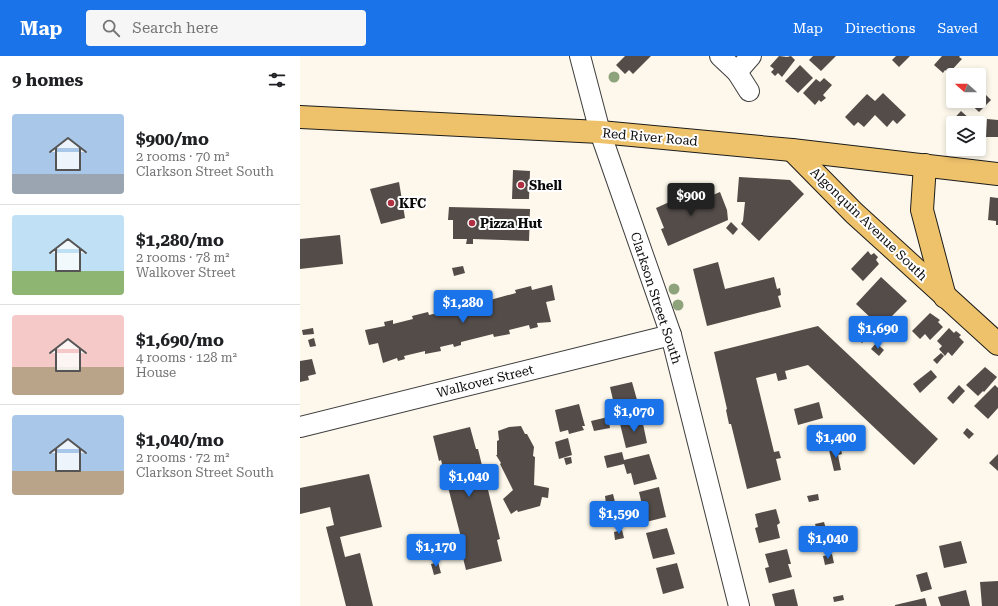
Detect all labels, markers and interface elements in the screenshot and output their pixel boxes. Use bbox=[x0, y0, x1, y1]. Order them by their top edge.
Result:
search box bbox=[86, 10, 366, 46]
text: Map bbox=[20, 17, 62, 40]
icon: search bbox=[100, 17, 122, 39]
text: Search here bbox=[132, 19, 218, 37]
text: Map bbox=[793, 20, 823, 36]
text: Directions bbox=[845, 20, 915, 36]
text: Saved bbox=[937, 20, 978, 36]
north arrow bbox=[946, 68, 986, 108]
map controls bbox=[946, 68, 986, 156]
icon: filters bbox=[266, 69, 288, 91]
text: 9 homes bbox=[12, 70, 83, 90]
button: layers bbox=[946, 116, 986, 156]
street label: Red River Road bbox=[602, 125, 699, 149]
text: $900/mo bbox=[136, 129, 209, 149]
icon: home bbox=[44, 130, 92, 178]
text: 2 rooms · 70 m² bbox=[136, 149, 230, 164]
text: Clarkson Street South bbox=[136, 164, 274, 179]
street label: Algonquin Avenue South bbox=[808, 164, 931, 284]
place label: Shell bbox=[529, 178, 563, 193]
marker: Shell bbox=[516, 180, 526, 190]
pin: $900 bbox=[667, 183, 715, 217]
text: $900 bbox=[676, 188, 706, 203]
place label: KFC bbox=[399, 196, 426, 211]
marker: KFC bbox=[386, 198, 396, 208]
place label: Pizza Hut bbox=[480, 216, 543, 231]
marker: Pizza Hut bbox=[467, 218, 477, 228]
text: $1,280/mo bbox=[136, 230, 224, 250]
street label: Clarkson Street South bbox=[628, 230, 685, 366]
icon: home bbox=[44, 231, 92, 279]
text: 2 rooms · 78 m² bbox=[136, 250, 230, 265]
text: Walkover Street bbox=[136, 265, 236, 280]
pin: $1,280 bbox=[430, 290, 496, 324]
text: $1,280 bbox=[443, 295, 483, 310]
pin: $1,690 bbox=[845, 316, 911, 350]
text: $1,690 bbox=[858, 321, 898, 336]
text: $1,690/mo bbox=[136, 330, 224, 350]
icon: home bbox=[44, 331, 92, 379]
text: 4 rooms · 128 m² bbox=[136, 350, 237, 365]
street label: Walkover Street bbox=[435, 362, 535, 400]
text: House bbox=[136, 365, 176, 380]
pin: $1,070 bbox=[601, 399, 667, 433]
text: $1,070 bbox=[614, 404, 654, 419]
pin: $1,400 bbox=[803, 425, 869, 459]
text: $1,040/mo bbox=[136, 430, 224, 450]
text: $1,400 bbox=[816, 430, 856, 445]
icon: home bbox=[44, 431, 92, 479]
text: 2 rooms · 72 m² bbox=[136, 450, 230, 465]
pin: $1,040 bbox=[436, 464, 502, 498]
text: Clarkson Street South bbox=[136, 465, 274, 480]
text: $1,040 bbox=[449, 469, 489, 484]
pin: $1,590 bbox=[586, 501, 652, 535]
text: $1,590 bbox=[599, 506, 639, 521]
pin: $1,040 bbox=[795, 526, 861, 560]
text: $1,040 bbox=[808, 531, 848, 546]
pin: $1,170 bbox=[403, 534, 469, 568]
text: $1,170 bbox=[416, 539, 456, 554]

